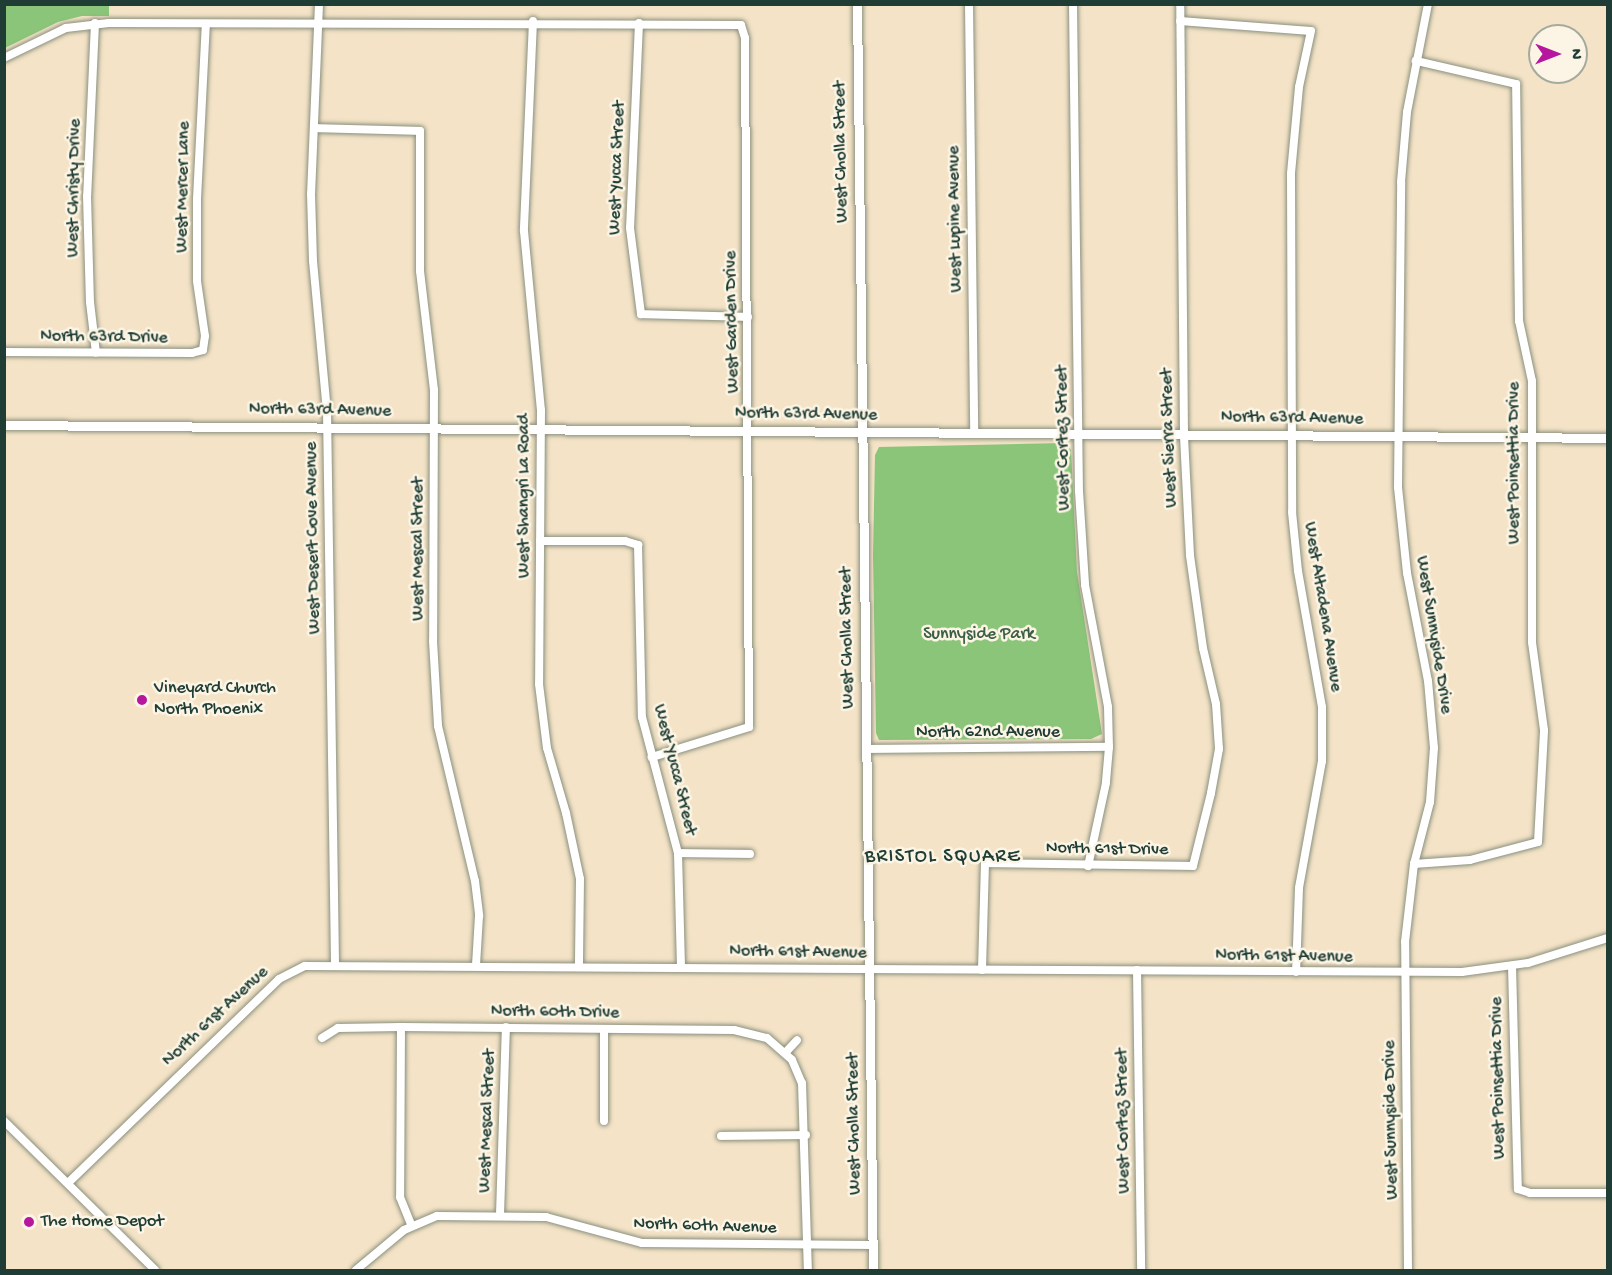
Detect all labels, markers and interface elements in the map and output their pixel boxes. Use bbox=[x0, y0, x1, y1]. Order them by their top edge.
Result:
north arrow bbox=[1528, 24, 1588, 84]
text: N bbox=[1565, 49, 1584, 59]
street label: West Cholla Street bbox=[830, 81, 854, 223]
street label: West Yucca Street bbox=[605, 101, 631, 235]
street label: West Christy Drive bbox=[63, 118, 87, 258]
street label: West Mercer Lane bbox=[172, 121, 196, 253]
street label: West Lupine Avenue bbox=[944, 145, 968, 293]
street label: West Garden Drive bbox=[721, 251, 745, 393]
street label: North 63rd Drive bbox=[40, 326, 168, 350]
street label: West Cortez Street bbox=[1052, 365, 1076, 511]
street label: West Sierra Street bbox=[1157, 368, 1183, 508]
street label: West Poinsettia Drive bbox=[1504, 382, 1526, 544]
street label: North 63rd Avenue bbox=[249, 399, 391, 423]
street label: North 63rd Avenue bbox=[735, 403, 877, 427]
street label: North 63rd Avenue bbox=[1221, 407, 1363, 431]
street label: West Shangri La Road bbox=[514, 414, 536, 578]
street label: West Desert Cove Avenue bbox=[302, 442, 326, 634]
street label: West Mescal Street bbox=[408, 477, 430, 621]
street label: West Altadena Avenue bbox=[1298, 521, 1346, 693]
street label: West Sunnyside Drive bbox=[1410, 555, 1456, 715]
street label: West Cholla Street bbox=[836, 567, 860, 709]
park label: Sunnyside Park bbox=[923, 624, 1035, 646]
place label: Vineyard Church North Phoenix bbox=[154, 679, 276, 722]
marker: Vineyard Church North Phoenix bbox=[135, 693, 149, 707]
street label: West Yucca Street bbox=[647, 702, 701, 838]
street label: North 62nd Avenue bbox=[916, 722, 1060, 744]
street label: North 61st Drive bbox=[1046, 838, 1168, 862]
district label: BRISTOL SQUARE bbox=[865, 845, 1021, 869]
street label: North 61st Avenue bbox=[729, 941, 867, 965]
street label: North 61st Avenue bbox=[1215, 945, 1353, 969]
street label: North 61st Avenue bbox=[158, 962, 274, 1072]
street label: West Poinsettia Drive bbox=[1487, 997, 1511, 1159]
street label: North 60th Drive bbox=[491, 1001, 619, 1025]
street label: West Sunnyside Drive bbox=[1380, 1040, 1404, 1200]
street label: West Cortez Street bbox=[1112, 1048, 1136, 1194]
street label: West Mescal Street bbox=[475, 1049, 501, 1193]
street label: West Cholla Street bbox=[843, 1053, 867, 1195]
place label: The Home Depot bbox=[41, 1211, 164, 1233]
street label: North 60th Avenue bbox=[633, 1214, 777, 1240]
marker: The Home Depot bbox=[22, 1215, 36, 1229]

